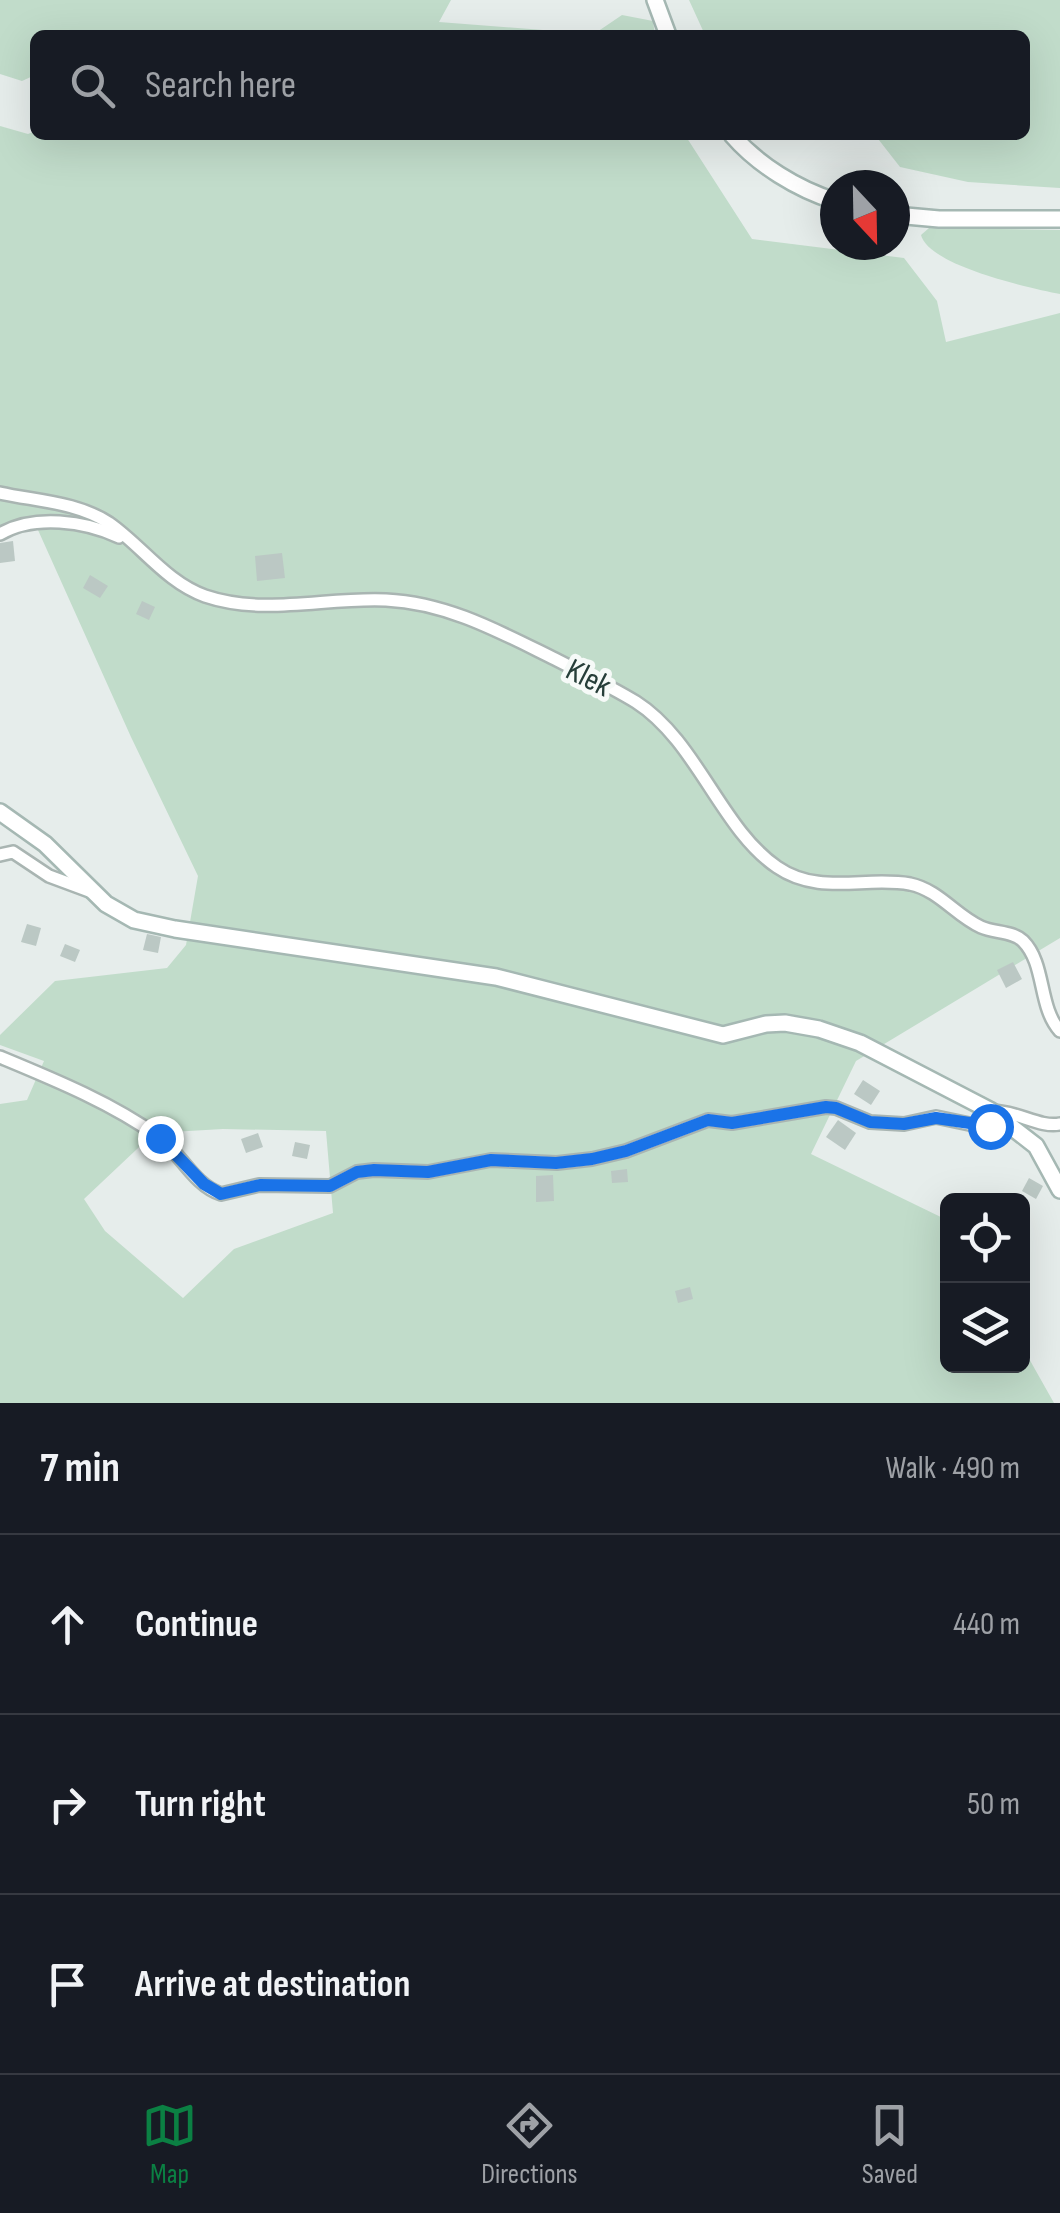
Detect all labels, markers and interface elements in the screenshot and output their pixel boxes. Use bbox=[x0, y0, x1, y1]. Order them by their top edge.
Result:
search box bbox=[30, 30, 1030, 140]
icon: search bbox=[65, 58, 120, 113]
text: Search here bbox=[145, 63, 296, 108]
north arrow bbox=[820, 170, 910, 260]
street label: Klek bbox=[559, 651, 617, 706]
route start bbox=[968, 1104, 1014, 1150]
route end bbox=[138, 1116, 184, 1162]
map controls bbox=[940, 1193, 1030, 1373]
button: locate bbox=[940, 1193, 1030, 1283]
button: layers bbox=[940, 1283, 1030, 1373]
text: 7 min bbox=[40, 1443, 120, 1494]
text: Walk · 490 m bbox=[885, 1449, 1020, 1488]
icon: ahead bbox=[40, 1597, 95, 1652]
text: Continue bbox=[135, 1602, 258, 1647]
text: 440 m bbox=[953, 1605, 1020, 1644]
icon: right bbox=[40, 1777, 95, 1832]
text: Turn right bbox=[135, 1782, 266, 1827]
text: 50 m bbox=[967, 1785, 1020, 1824]
icon: arrive bbox=[40, 1957, 95, 2012]
text: Arrive at destination bbox=[135, 1962, 410, 2007]
tab: Map bbox=[142, 2098, 197, 2191]
tab: Directions bbox=[481, 2098, 578, 2191]
tab: Saved bbox=[862, 2098, 918, 2191]

